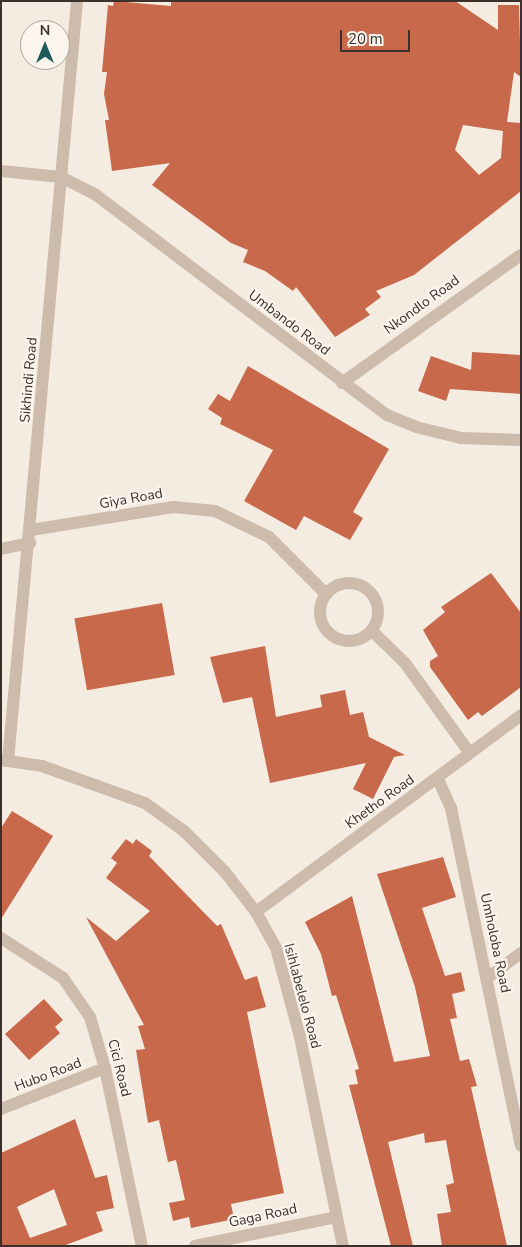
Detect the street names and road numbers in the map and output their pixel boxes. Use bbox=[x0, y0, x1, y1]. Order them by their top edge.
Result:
street label: Nkondlo Road bbox=[381, 272, 463, 338]
street label: Umbando Road bbox=[245, 287, 333, 359]
street label: Sikhindi Road bbox=[17, 337, 41, 423]
street label: Giya Road bbox=[98, 485, 164, 513]
street label: Khetho Road bbox=[342, 771, 418, 833]
street label: Umholoba Road bbox=[476, 892, 514, 994]
street label: Isihlabelelo Road bbox=[280, 942, 324, 1050]
street label: Cici Road bbox=[104, 1038, 134, 1098]
street label: Hubo Road bbox=[12, 1055, 84, 1095]
street label: Gaga Road bbox=[227, 1201, 299, 1231]

